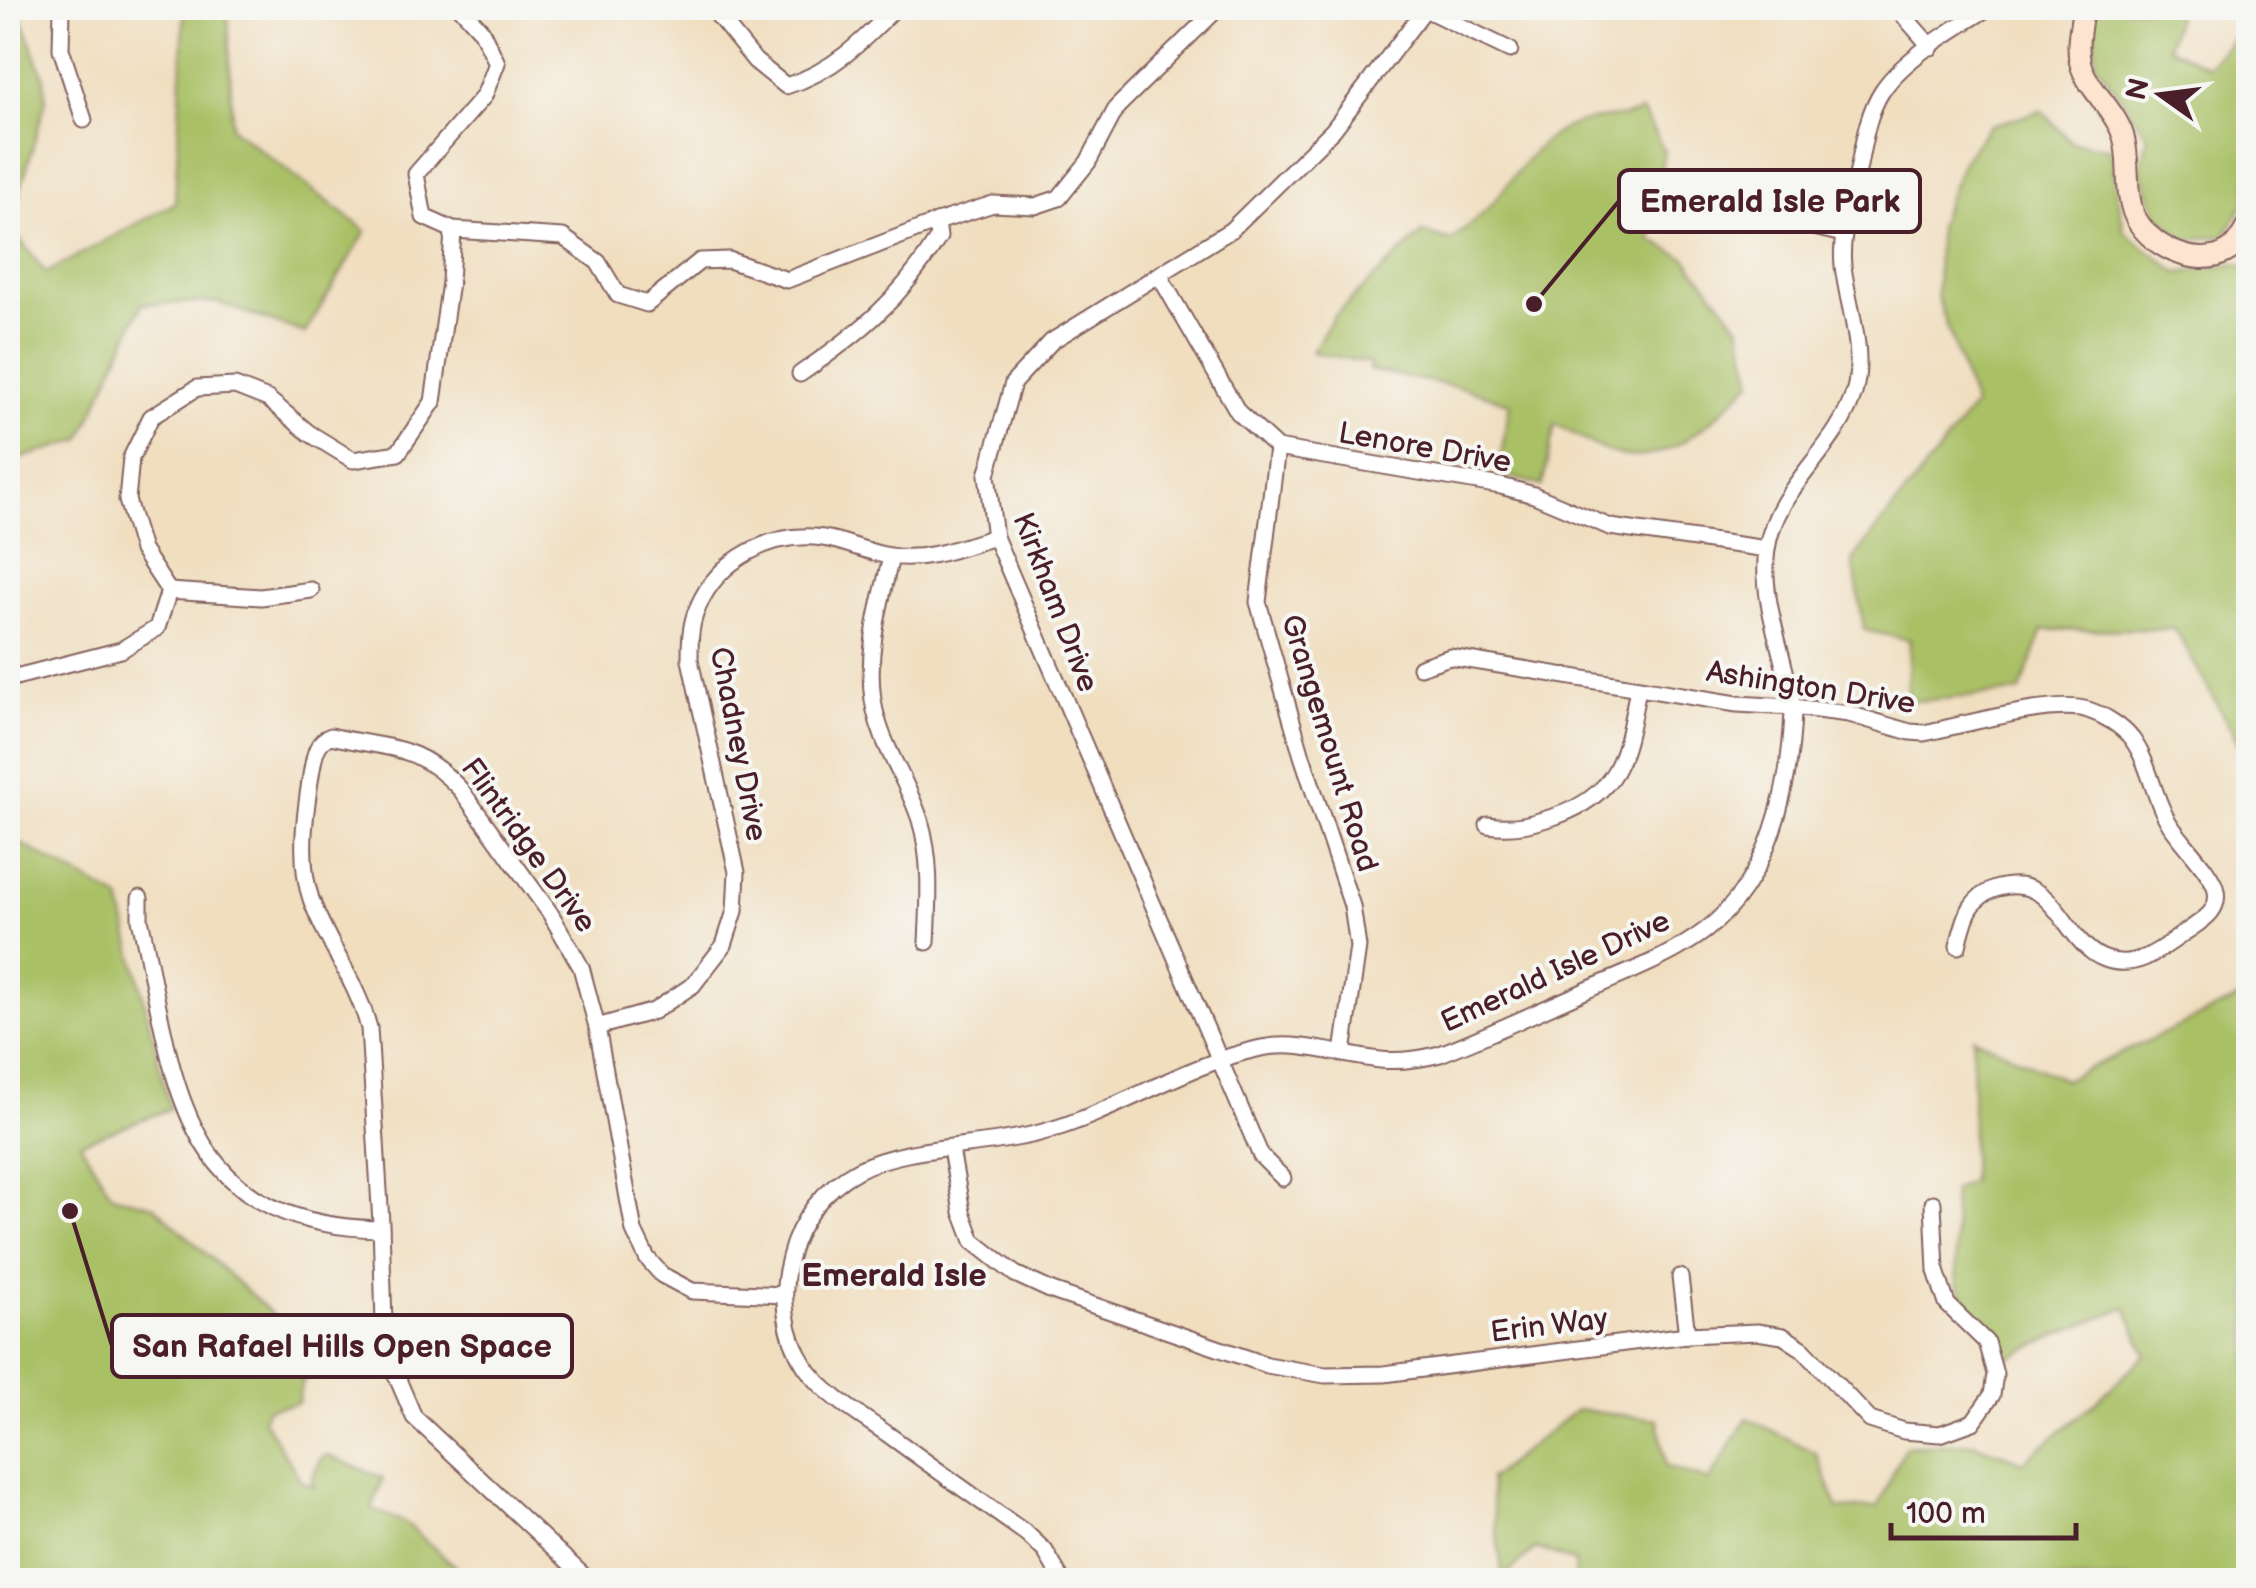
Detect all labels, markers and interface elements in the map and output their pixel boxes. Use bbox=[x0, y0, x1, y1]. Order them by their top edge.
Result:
north arrow bbox=[2111, 45, 2211, 145]
text: N bbox=[2120, 75, 2157, 104]
callout: Emerald Isle Park bbox=[1619, 170, 1920, 232]
text: Emerald Isle Park bbox=[1640, 183, 1900, 222]
street label: Lenore Drive bbox=[1336, 415, 1514, 481]
street label: Kirkham Drive bbox=[1004, 508, 1106, 697]
street label: Grangemount Road bbox=[1273, 610, 1385, 876]
street label: Chadney Drive bbox=[702, 644, 774, 844]
street label: Ashington Drive bbox=[1704, 654, 1918, 722]
street label: Flintridge Drive bbox=[453, 751, 603, 940]
street label: Emerald Isle Drive bbox=[1435, 903, 1676, 1041]
district label: Emerald Isle bbox=[801, 1257, 987, 1296]
street label: Erin Way bbox=[1489, 1301, 1610, 1351]
callout: San Rafael Hills Open Space bbox=[112, 1315, 572, 1377]
text: San Rafael Hills Open Space bbox=[132, 1328, 552, 1367]
scale bar bbox=[1891, 1478, 2076, 1540]
text: 100 m bbox=[1906, 1496, 1986, 1532]

